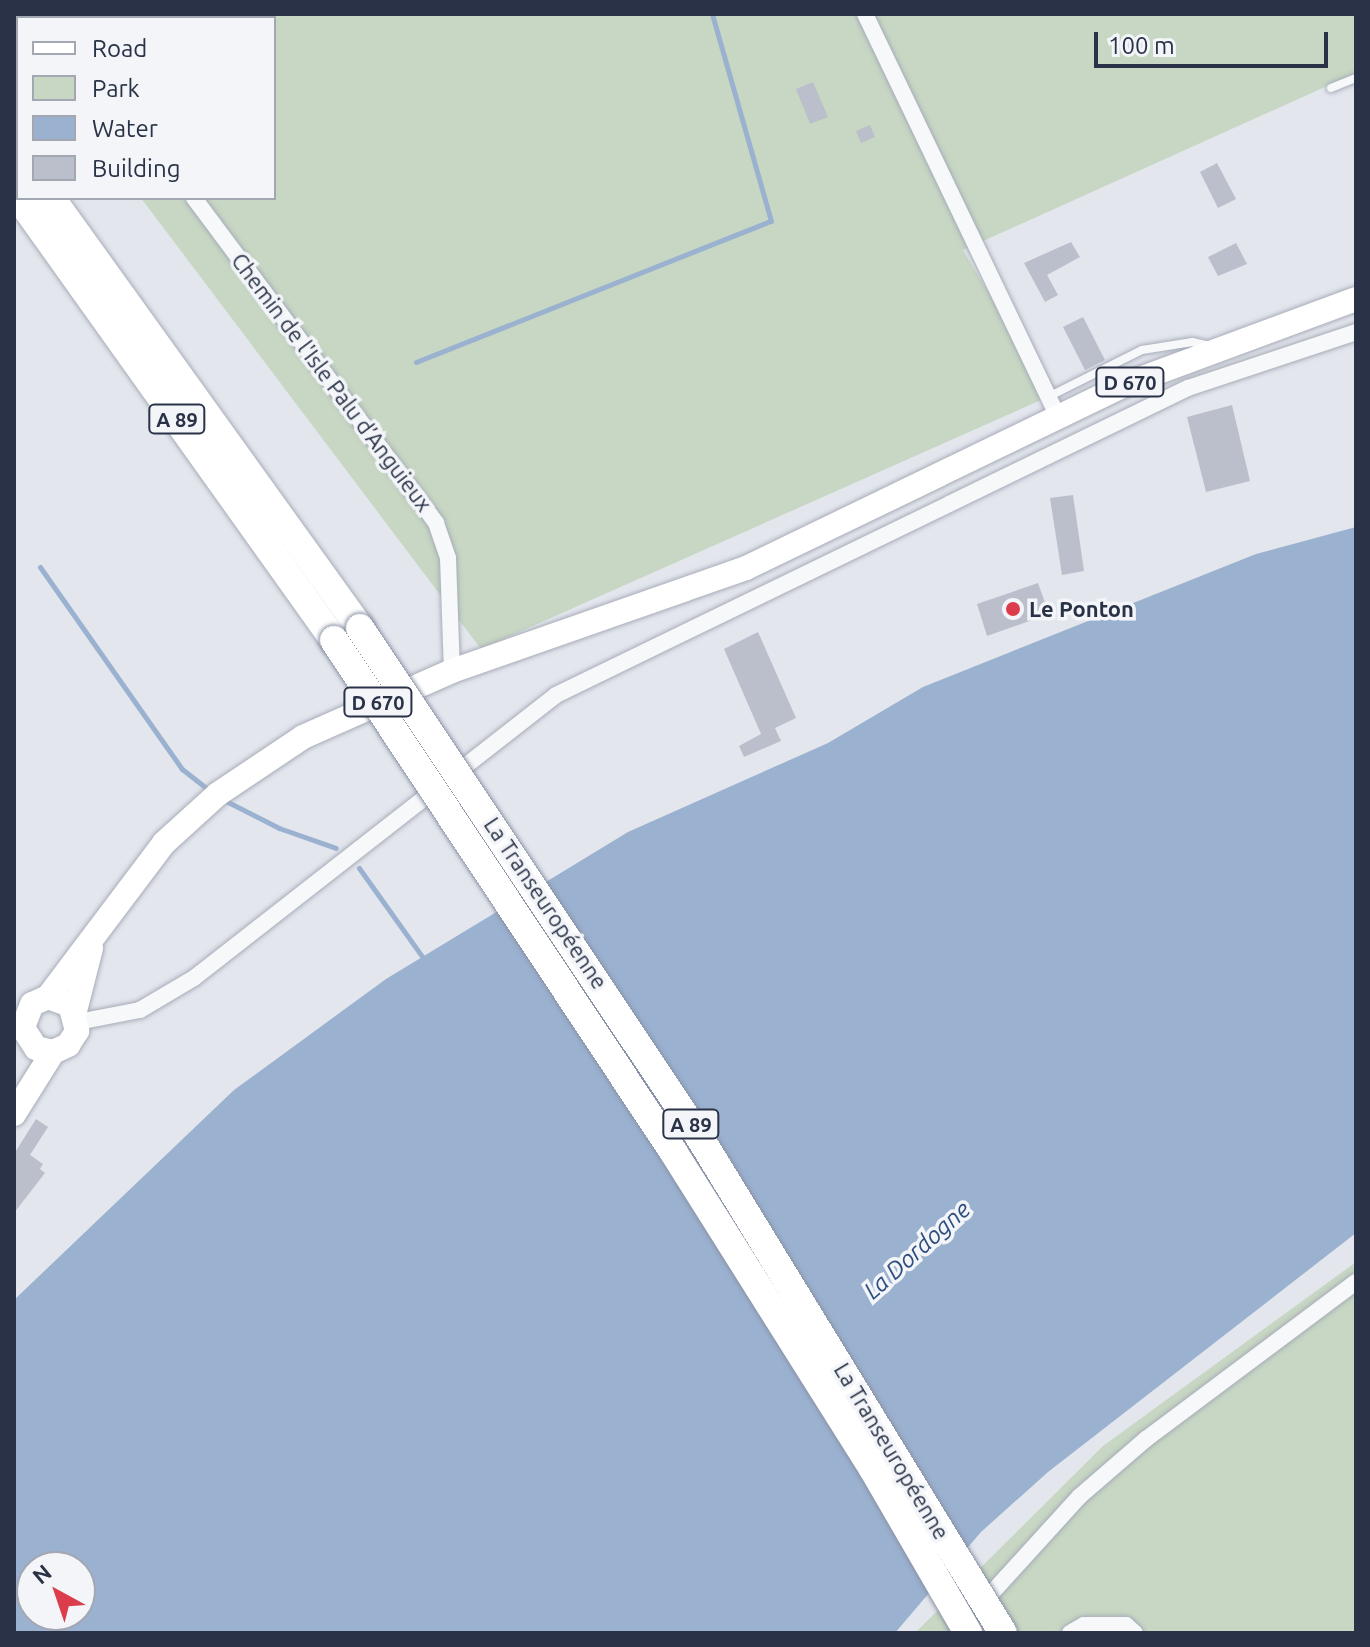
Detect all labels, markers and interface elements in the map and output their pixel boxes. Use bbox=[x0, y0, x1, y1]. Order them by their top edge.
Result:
legend bbox=[16, 16, 276, 200]
scale bar bbox=[1098, 16, 1332, 66]
text: 100 m bbox=[1108, 32, 1175, 59]
text: Road bbox=[92, 35, 147, 62]
text: Park bbox=[92, 75, 140, 102]
text: Water bbox=[92, 115, 158, 142]
text: Building bbox=[92, 155, 180, 182]
street label: Chemin de l'Isle Palu d’Anguieux bbox=[226, 248, 438, 516]
road number: D 670 bbox=[1094, 366, 1166, 398]
road number: A 89 bbox=[147, 403, 207, 435]
place label: Le Ponton bbox=[1029, 596, 1134, 622]
marker: Le Ponton bbox=[1004, 600, 1022, 618]
road number: D 670 bbox=[342, 686, 414, 718]
street label: La Transeuropéenne bbox=[479, 812, 613, 994]
road number: A 89 bbox=[661, 1108, 721, 1140]
water label: La Dordogne bbox=[858, 1195, 976, 1305]
street label: La Transeuropéenne bbox=[829, 1358, 955, 1544]
north arrow bbox=[16, 1551, 96, 1631]
text: N bbox=[27, 1559, 56, 1589]

